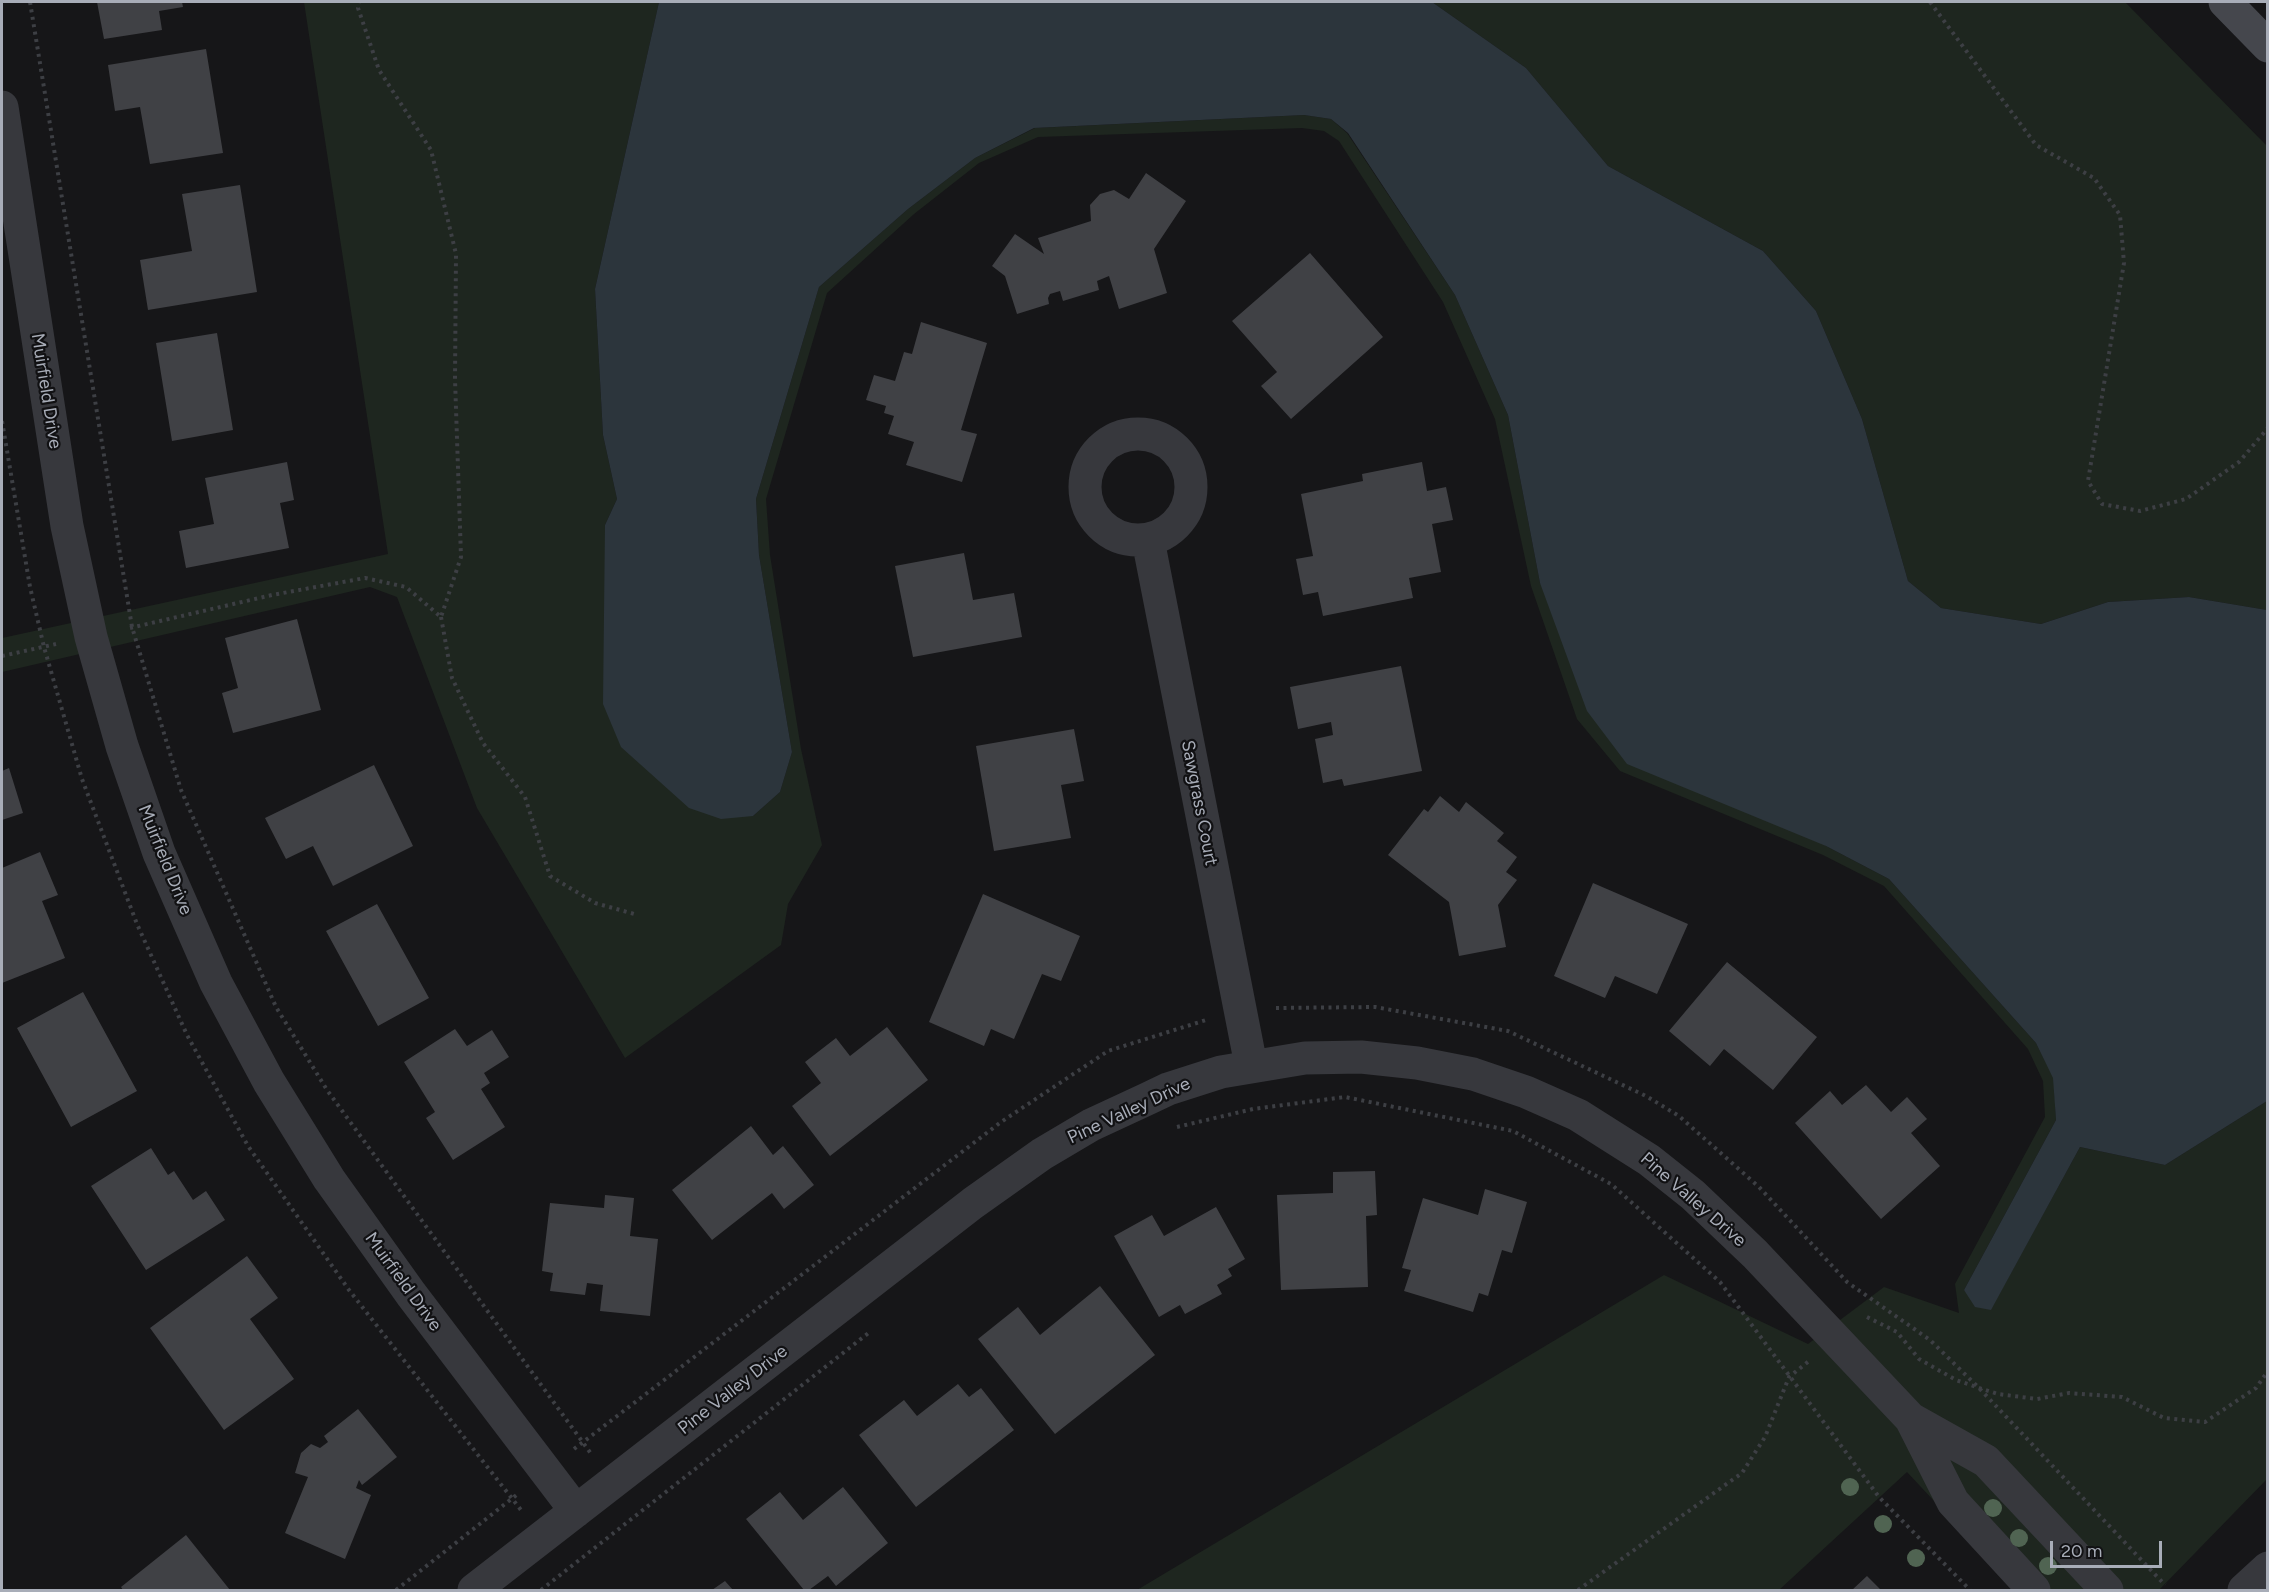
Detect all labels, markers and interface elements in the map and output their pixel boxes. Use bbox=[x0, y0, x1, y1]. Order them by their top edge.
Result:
street label: Muirfield Drive bbox=[26, 332, 66, 450]
street label: Sawgrass Court bbox=[1176, 738, 1222, 868]
street label: Muirfield Drive bbox=[133, 802, 197, 918]
street label: Pine Valley Drive bbox=[1064, 1073, 1194, 1149]
street label: Pine Valley Drive bbox=[1636, 1148, 1750, 1252]
street label: Muirfield Drive bbox=[360, 1228, 446, 1336]
street label: Pine Valley Drive bbox=[674, 1341, 792, 1439]
scale bar bbox=[2053, 1529, 2166, 1567]
text: 20 m bbox=[2061, 1540, 2102, 1562]

